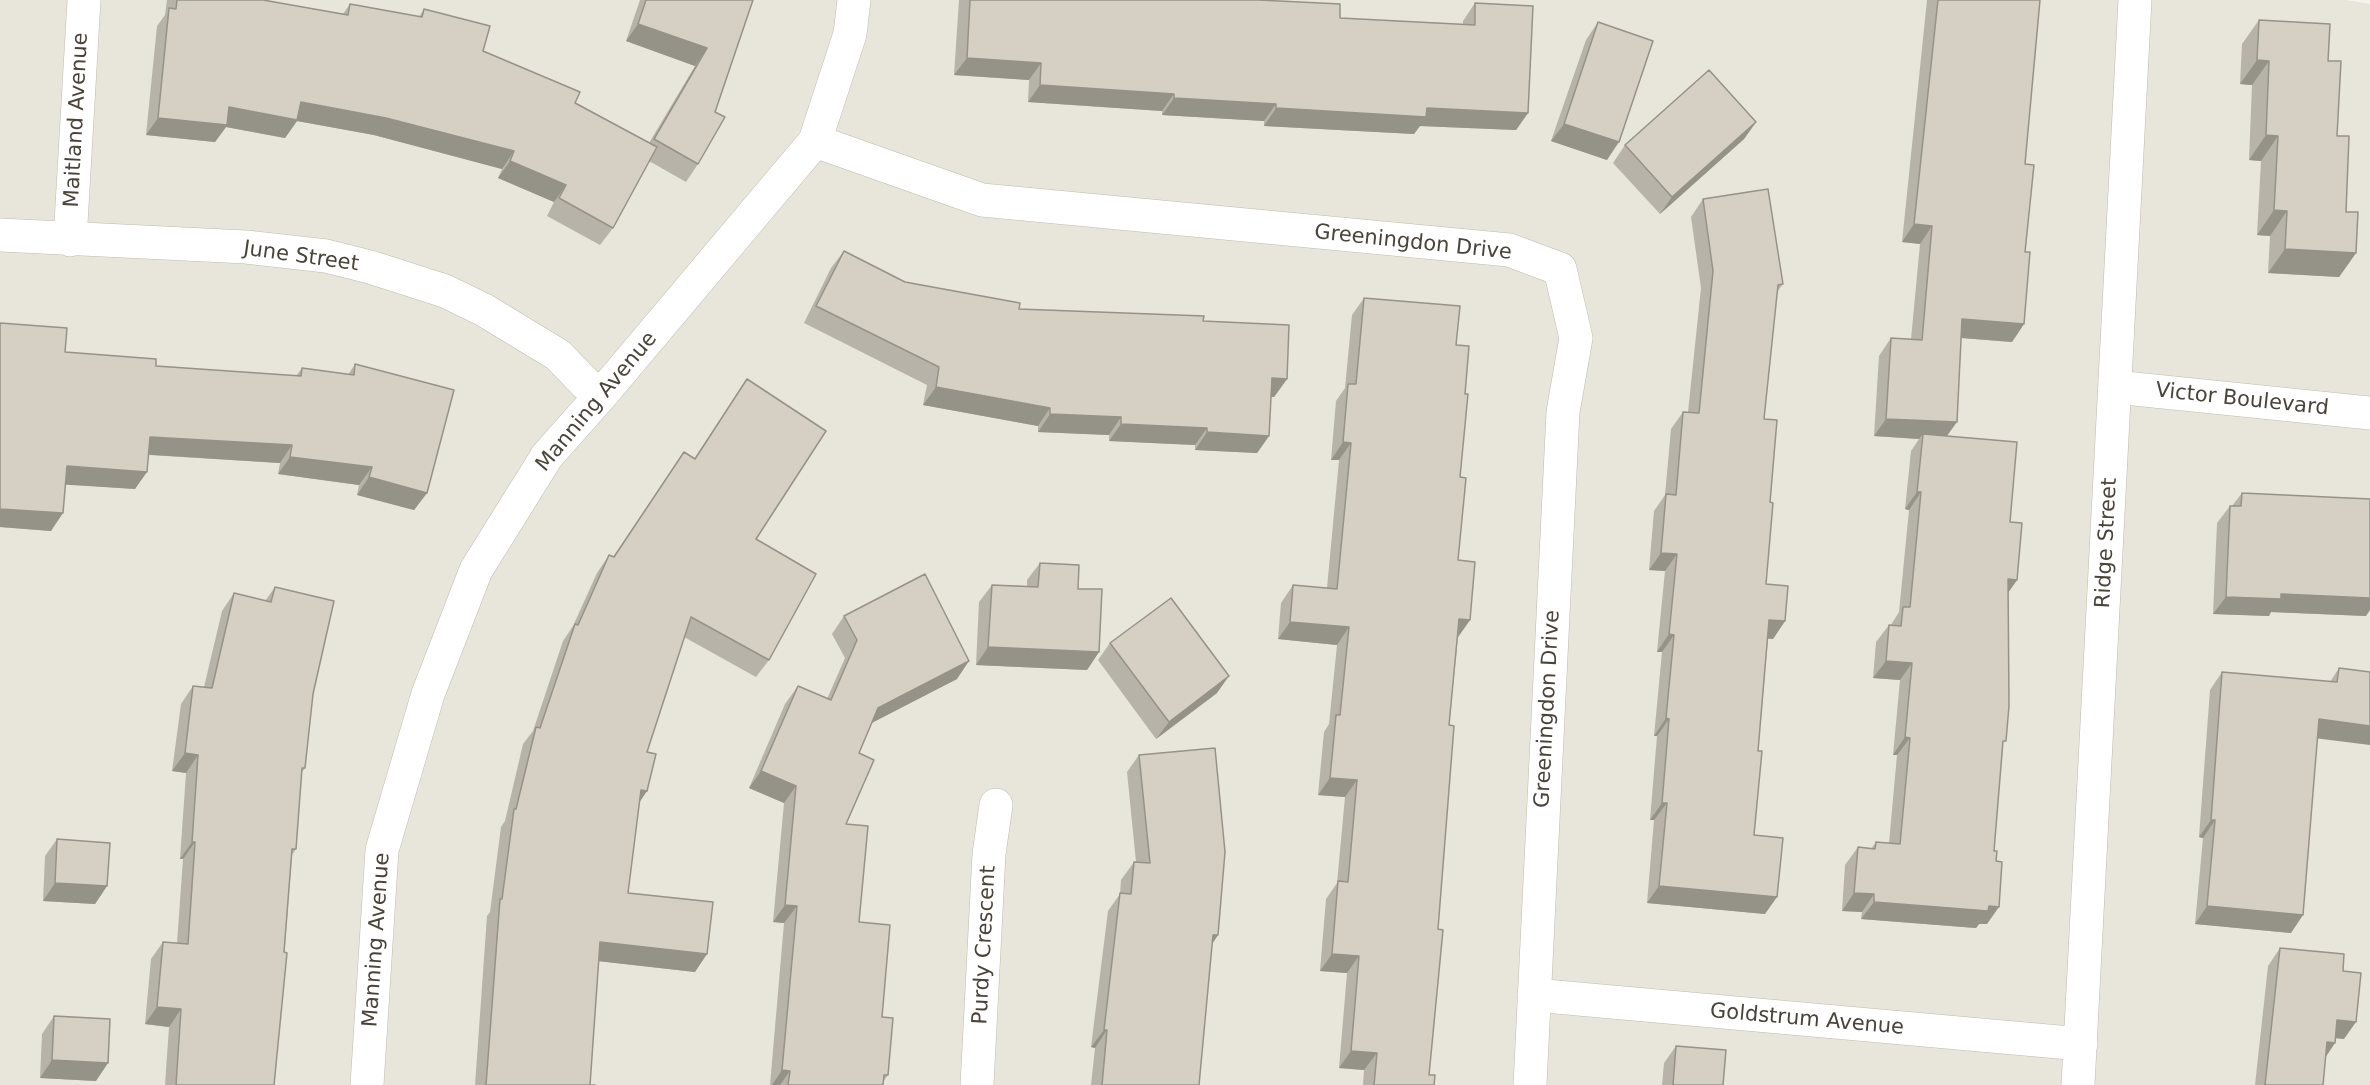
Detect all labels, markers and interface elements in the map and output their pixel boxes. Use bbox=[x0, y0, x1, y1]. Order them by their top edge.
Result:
street label: Maitland Avenue bbox=[60, 32, 94, 208]
street label: Greeningdon Drive bbox=[1313, 220, 1513, 266]
street label: June Street bbox=[242, 236, 360, 278]
street label: Manning Avenue bbox=[531, 327, 663, 477]
street label: Victor Boulevard bbox=[2154, 378, 2330, 422]
street label: Ridge Street bbox=[2091, 477, 2123, 609]
street label: Greeningdon Drive bbox=[1530, 609, 1566, 809]
street label: Manning Avenue bbox=[358, 852, 396, 1028]
street label: Purdy Crescent bbox=[968, 865, 1002, 1025]
street label: Goldstrum Avenue bbox=[1709, 999, 1905, 1041]

